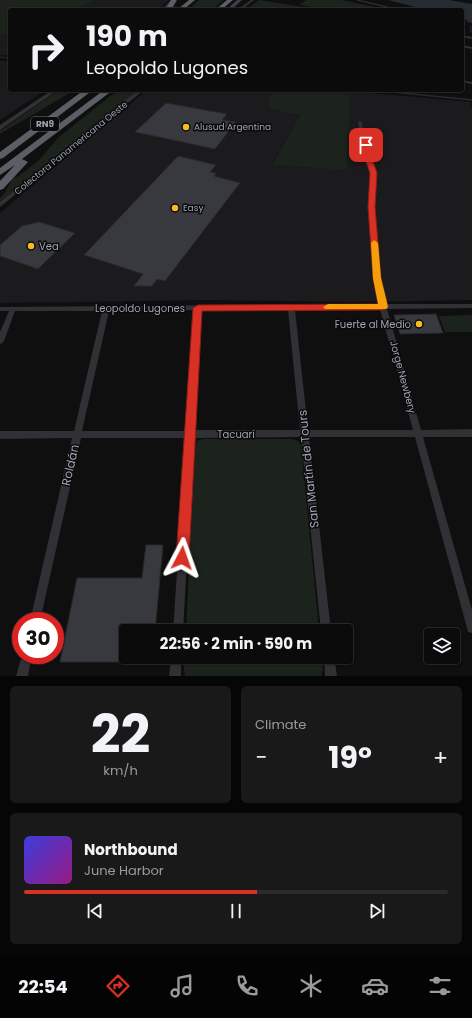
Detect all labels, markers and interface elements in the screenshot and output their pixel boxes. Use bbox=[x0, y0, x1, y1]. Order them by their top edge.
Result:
text: 190 m bbox=[86, 17, 168, 56]
icon: right bbox=[20, 24, 72, 76]
text: Leopoldo Lugones bbox=[86, 55, 248, 80]
street label: Colectora Panamericana Oeste bbox=[12, 98, 130, 197]
road number: RN9 bbox=[31, 117, 59, 131]
place label: Alusud Argentina bbox=[194, 121, 271, 133]
marker: Alusud Argentina bbox=[181, 122, 191, 132]
pin bbox=[349, 128, 383, 162]
icon: arrive bbox=[355, 134, 377, 156]
place label: Easy bbox=[183, 202, 203, 214]
marker: Easy bbox=[170, 203, 180, 213]
place label: Vea bbox=[39, 239, 59, 254]
marker: Vea bbox=[26, 241, 36, 251]
street label: Leopoldo Lugones bbox=[95, 301, 185, 316]
place label: Fuerte al Medio bbox=[335, 317, 411, 332]
marker: Fuerte al Medio bbox=[414, 319, 424, 329]
street label: Jorge Newbery bbox=[386, 339, 420, 415]
street label: San Martín de Tours bbox=[293, 409, 323, 529]
street label: Tacuarí bbox=[217, 427, 255, 442]
street label: Roldán bbox=[57, 443, 83, 487]
position arrow bbox=[161, 537, 203, 579]
speed limit sign: 30 bbox=[12, 612, 64, 664]
map controls bbox=[424, 628, 460, 664]
button: layers bbox=[424, 628, 460, 664]
text: 22:56 · 2 min · 590 m bbox=[160, 633, 312, 654]
text: 22 bbox=[91, 698, 150, 771]
text: Climate bbox=[255, 715, 306, 734]
text: 19° bbox=[328, 736, 372, 779]
text: − bbox=[255, 742, 267, 773]
text: + bbox=[433, 742, 448, 773]
text: km/h bbox=[103, 761, 138, 780]
text: Northbound bbox=[84, 839, 178, 860]
text: June Harbor bbox=[84, 861, 164, 880]
icon: previous bbox=[84, 900, 106, 922]
icon: pause bbox=[225, 900, 247, 922]
icon: next bbox=[366, 900, 388, 922]
icon: directions bbox=[104, 972, 132, 1000]
icon: music bbox=[168, 972, 196, 1000]
icon: phone bbox=[233, 972, 261, 1000]
icon: climate bbox=[297, 972, 325, 1000]
icon: car bbox=[361, 972, 389, 1000]
icon: filters bbox=[426, 972, 454, 1000]
text: 22:54 bbox=[18, 974, 68, 999]

